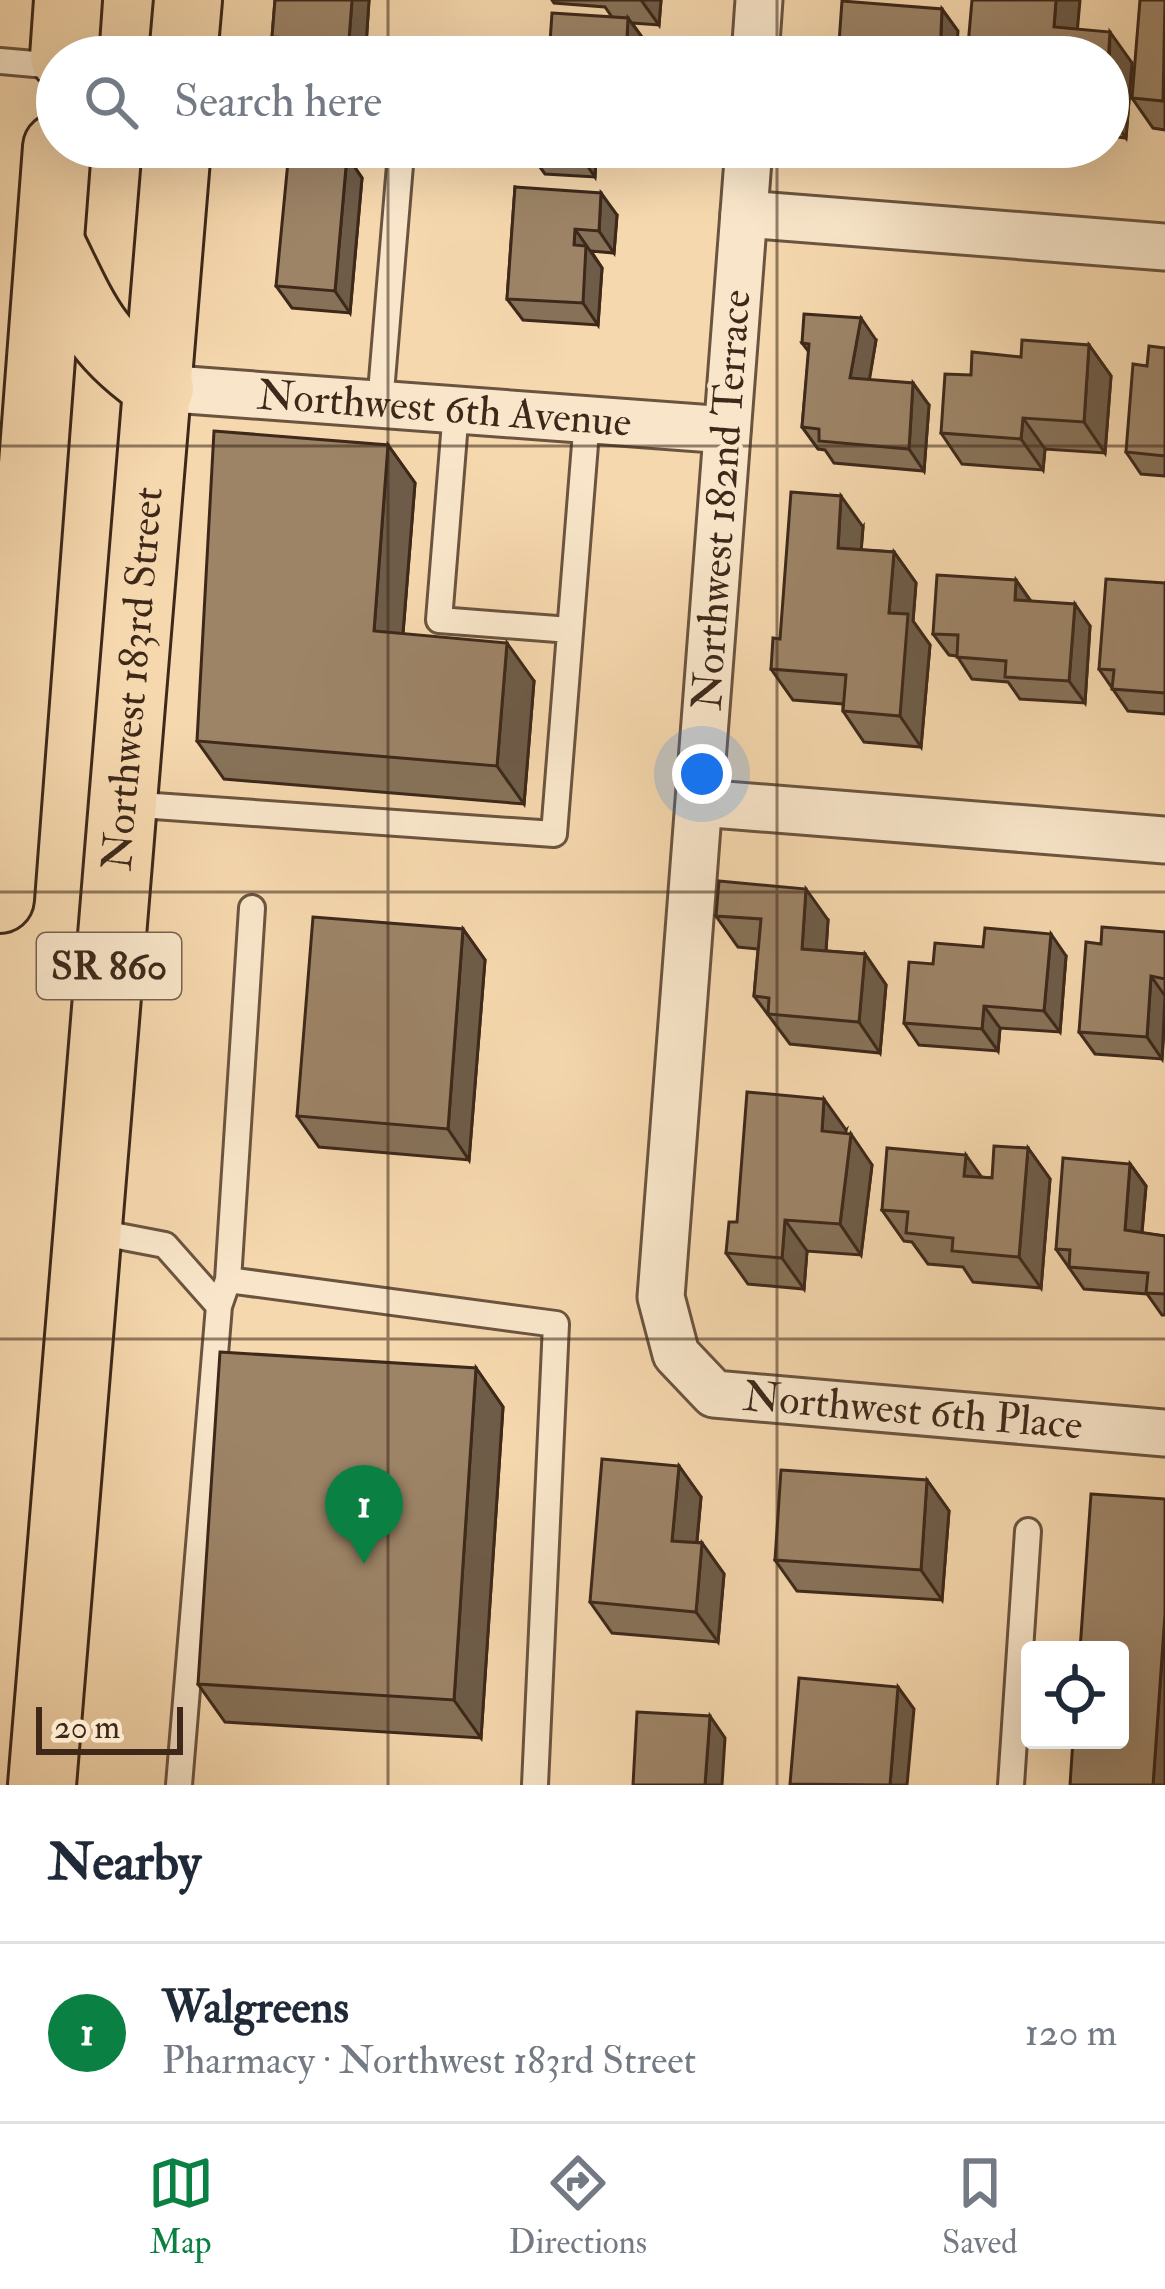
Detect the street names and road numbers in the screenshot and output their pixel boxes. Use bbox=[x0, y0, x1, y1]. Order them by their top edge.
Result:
street label: Northwest 182nd Terrace bbox=[681, 288, 763, 712]
street label: Northwest 6th Avenue bbox=[255, 369, 633, 449]
street label: Northwest 183rd Street bbox=[91, 485, 175, 873]
road number: SR 860 bbox=[37, 933, 181, 999]
street label: Northwest 6th Place bbox=[741, 1371, 1085, 1452]

